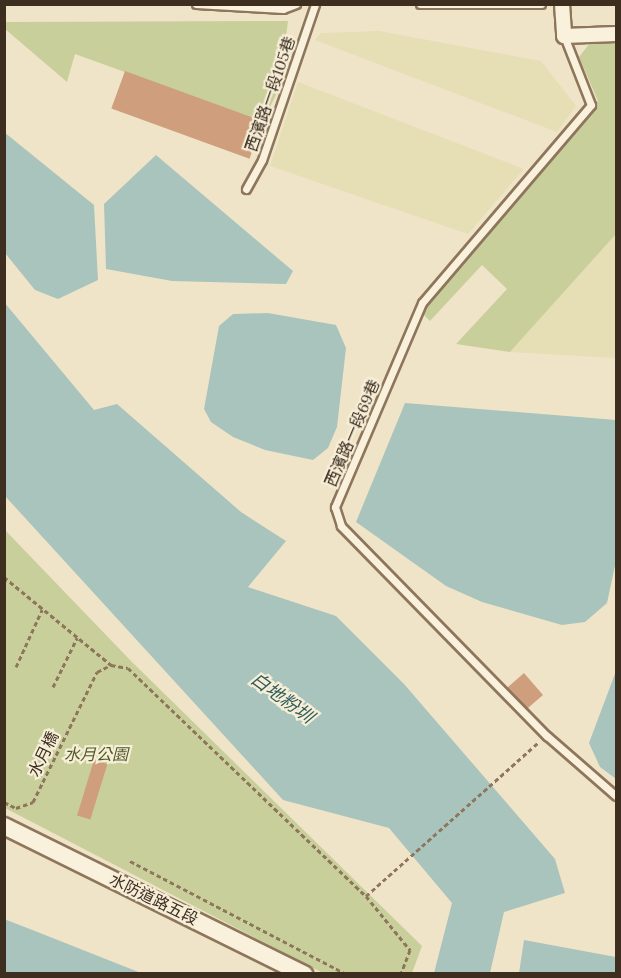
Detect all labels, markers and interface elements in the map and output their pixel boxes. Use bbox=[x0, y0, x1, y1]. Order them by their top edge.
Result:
street label: 西濱路一段105巷 bbox=[241, 34, 299, 154]
street label: 西濱路一段69巷 bbox=[321, 377, 383, 489]
water label: 白地粉圳 bbox=[247, 668, 317, 728]
street label: 水月橋 bbox=[24, 728, 62, 780]
park label: 水月公園 bbox=[64, 744, 128, 764]
street label: 水防道路五段 bbox=[107, 869, 201, 929]

